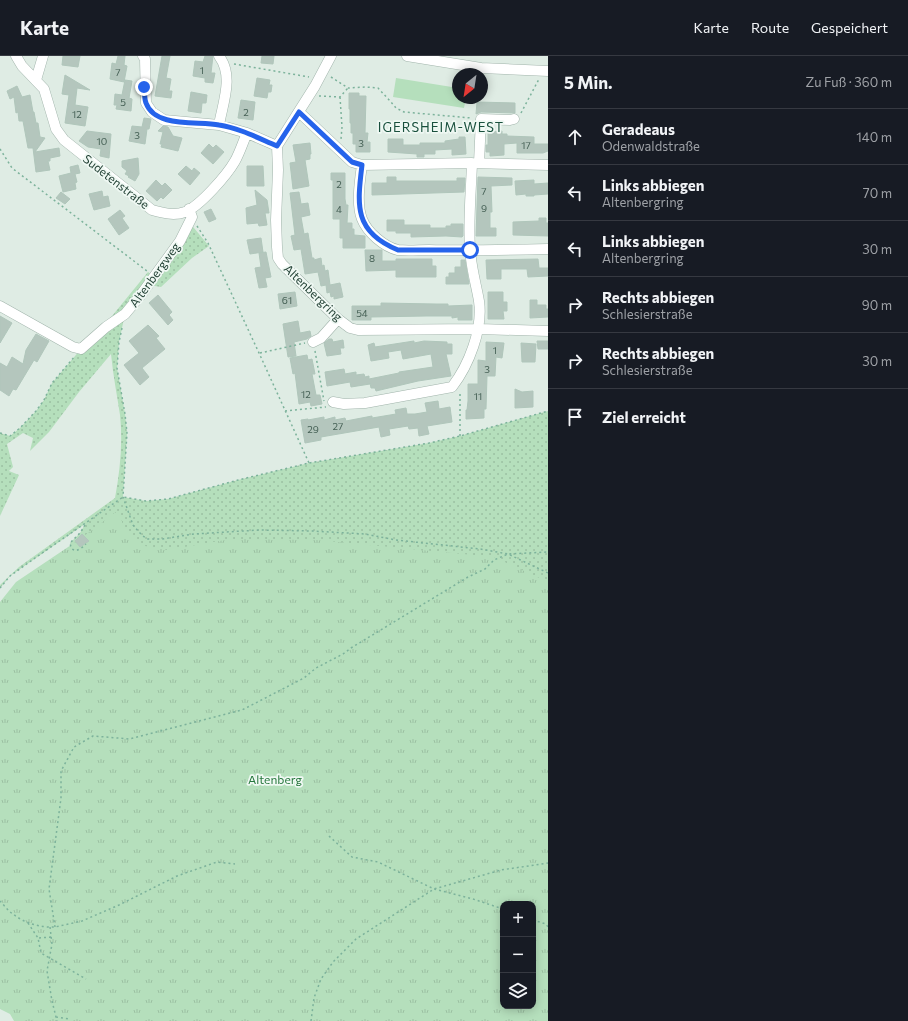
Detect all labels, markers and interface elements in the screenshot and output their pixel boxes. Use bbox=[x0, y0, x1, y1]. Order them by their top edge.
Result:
text: Karte bbox=[20, 16, 69, 39]
text: Karte bbox=[694, 19, 729, 36]
text: Route bbox=[751, 19, 789, 36]
text: Gespeichert bbox=[811, 19, 888, 36]
house number: 1 bbox=[200, 64, 204, 76]
house number: 7 bbox=[115, 66, 121, 78]
north arrow bbox=[452, 68, 488, 104]
text: 5 Min. bbox=[564, 72, 613, 93]
text: Zu Fuß · 360 m bbox=[805, 74, 892, 90]
route end bbox=[135, 78, 153, 96]
house number: 5 bbox=[120, 96, 126, 108]
house number: 2 bbox=[243, 106, 249, 118]
house number: 12 bbox=[72, 108, 82, 120]
district label: IGERSHEIM-WEST bbox=[378, 119, 504, 135]
text: Geradeaus bbox=[602, 120, 675, 138]
icon: ahead bbox=[564, 126, 586, 148]
house number: 3 bbox=[134, 129, 140, 141]
text: 140 m bbox=[856, 129, 892, 145]
house number: 10 bbox=[97, 135, 107, 147]
house number: 3 bbox=[358, 137, 364, 149]
text: Odenwaldstraße bbox=[602, 138, 700, 154]
house number: 17 bbox=[521, 139, 531, 151]
street label: Sudetenstraße bbox=[81, 151, 152, 211]
text: Links abbiegen bbox=[602, 176, 704, 194]
house number: 2 bbox=[336, 178, 342, 190]
icon: left bbox=[564, 182, 586, 204]
house number: 7 bbox=[481, 185, 487, 197]
text: 70 m bbox=[863, 185, 892, 201]
text: Altenbergring bbox=[602, 194, 684, 210]
house number: 9 bbox=[481, 202, 487, 214]
house number: 4 bbox=[336, 203, 342, 215]
text: Links abbiegen bbox=[602, 232, 704, 250]
icon: left bbox=[564, 238, 586, 260]
street label: Altenbergweg bbox=[126, 239, 183, 309]
route start bbox=[461, 241, 479, 259]
text: 30 m bbox=[862, 241, 892, 257]
text: Altenbergring bbox=[602, 250, 684, 266]
house number: 8 bbox=[369, 252, 375, 264]
street label: Altenbergring bbox=[282, 261, 346, 324]
text: Rechts abbiegen bbox=[602, 288, 714, 306]
house number: 61 bbox=[282, 294, 292, 306]
icon: right bbox=[564, 294, 586, 316]
text: 90 m bbox=[862, 297, 892, 313]
text: Schlesierstraße bbox=[602, 306, 693, 322]
house number: 54 bbox=[356, 307, 368, 319]
house number: 1 bbox=[493, 344, 497, 356]
text: Rechts abbiegen bbox=[602, 344, 714, 362]
icon: right bbox=[564, 350, 586, 372]
text: 30 m bbox=[862, 353, 892, 369]
text: Schlesierstraße bbox=[602, 362, 693, 378]
house number: 3 bbox=[484, 363, 490, 375]
house number: 12 bbox=[301, 388, 311, 400]
house number: 11 bbox=[474, 390, 482, 402]
icon: arrive bbox=[564, 406, 586, 428]
text: Ziel erreicht bbox=[602, 408, 686, 426]
house number: 27 bbox=[333, 420, 343, 432]
house number: 29 bbox=[307, 423, 319, 435]
park label: Altenberg bbox=[248, 772, 303, 786]
map controls bbox=[500, 901, 536, 1009]
button: + bbox=[500, 901, 536, 937]
button: − bbox=[500, 937, 536, 973]
button: layers bbox=[500, 973, 536, 1009]

